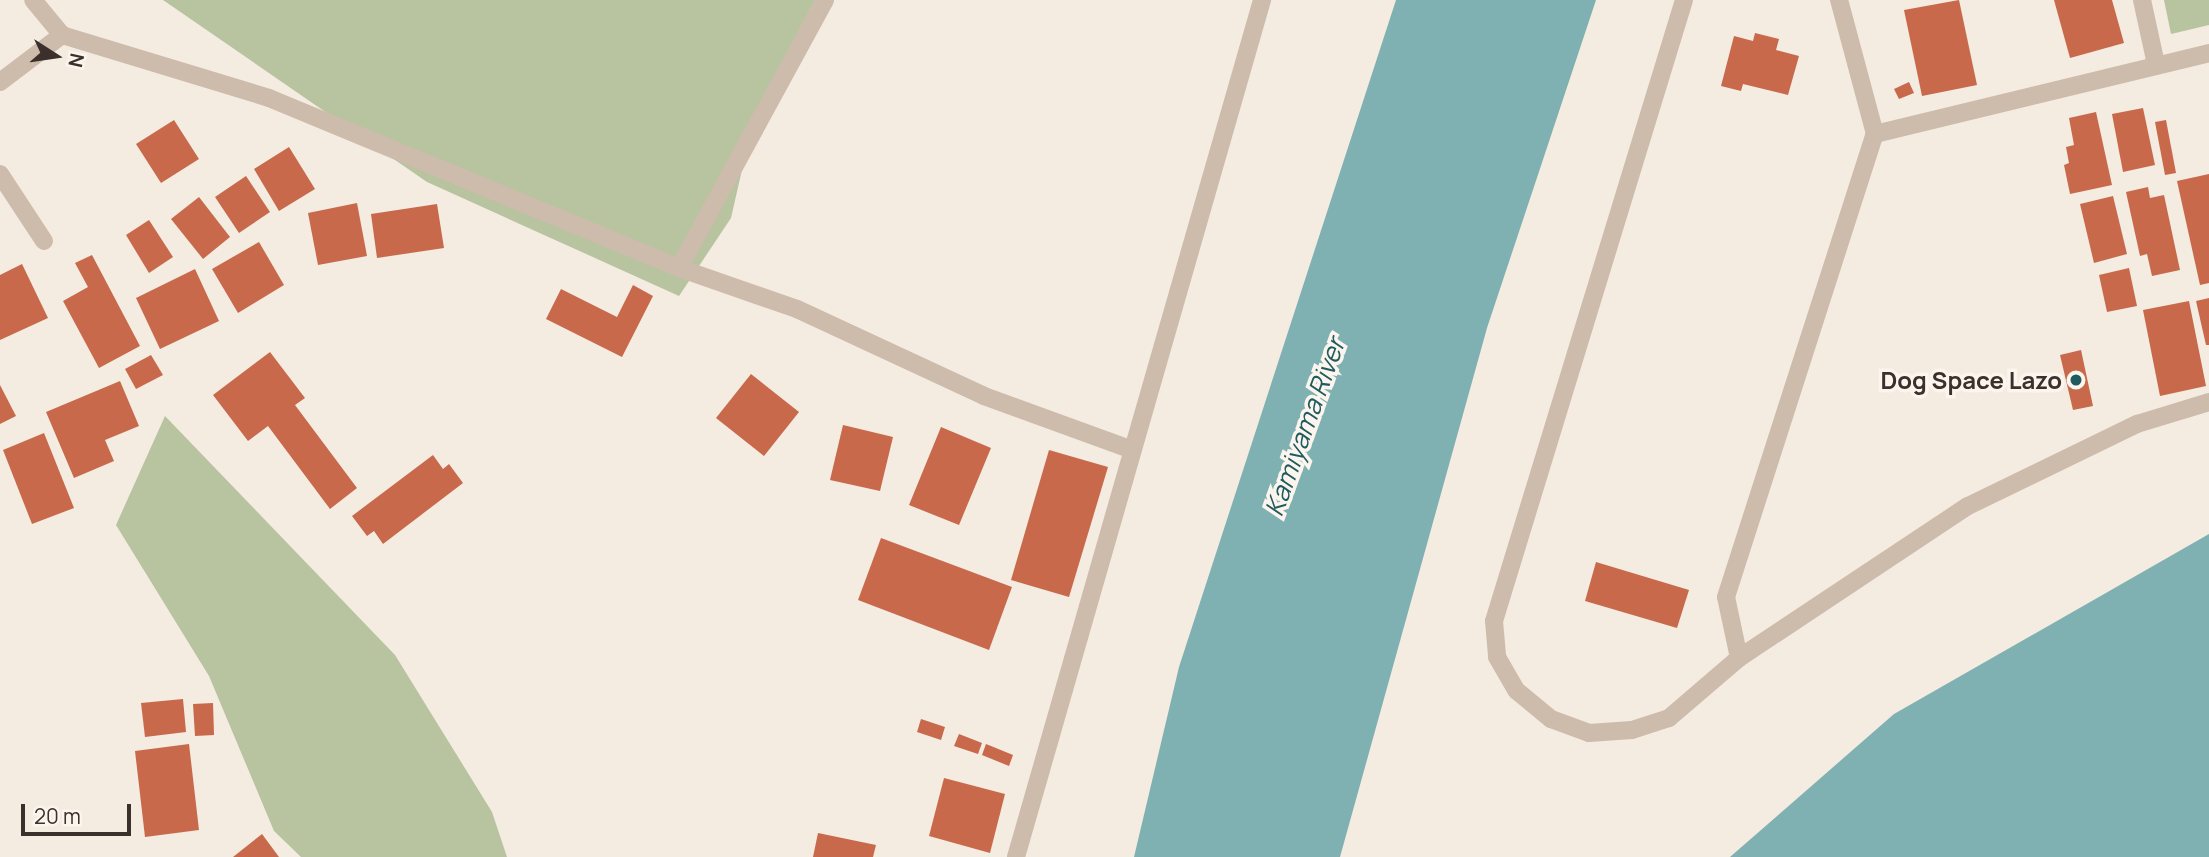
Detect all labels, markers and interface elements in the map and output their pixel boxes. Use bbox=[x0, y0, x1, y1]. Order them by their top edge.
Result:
north arrow bbox=[21, 21, 91, 91]
text: N bbox=[62, 51, 91, 70]
water label: Kamiyama River bbox=[1258, 334, 1352, 520]
place label: Dog Space Lazo bbox=[1880, 366, 2062, 394]
marker: Dog Space Lazo bbox=[2068, 372, 2084, 388]
scale bar bbox=[24, 790, 135, 834]
text: 20 m bbox=[34, 802, 81, 830]

